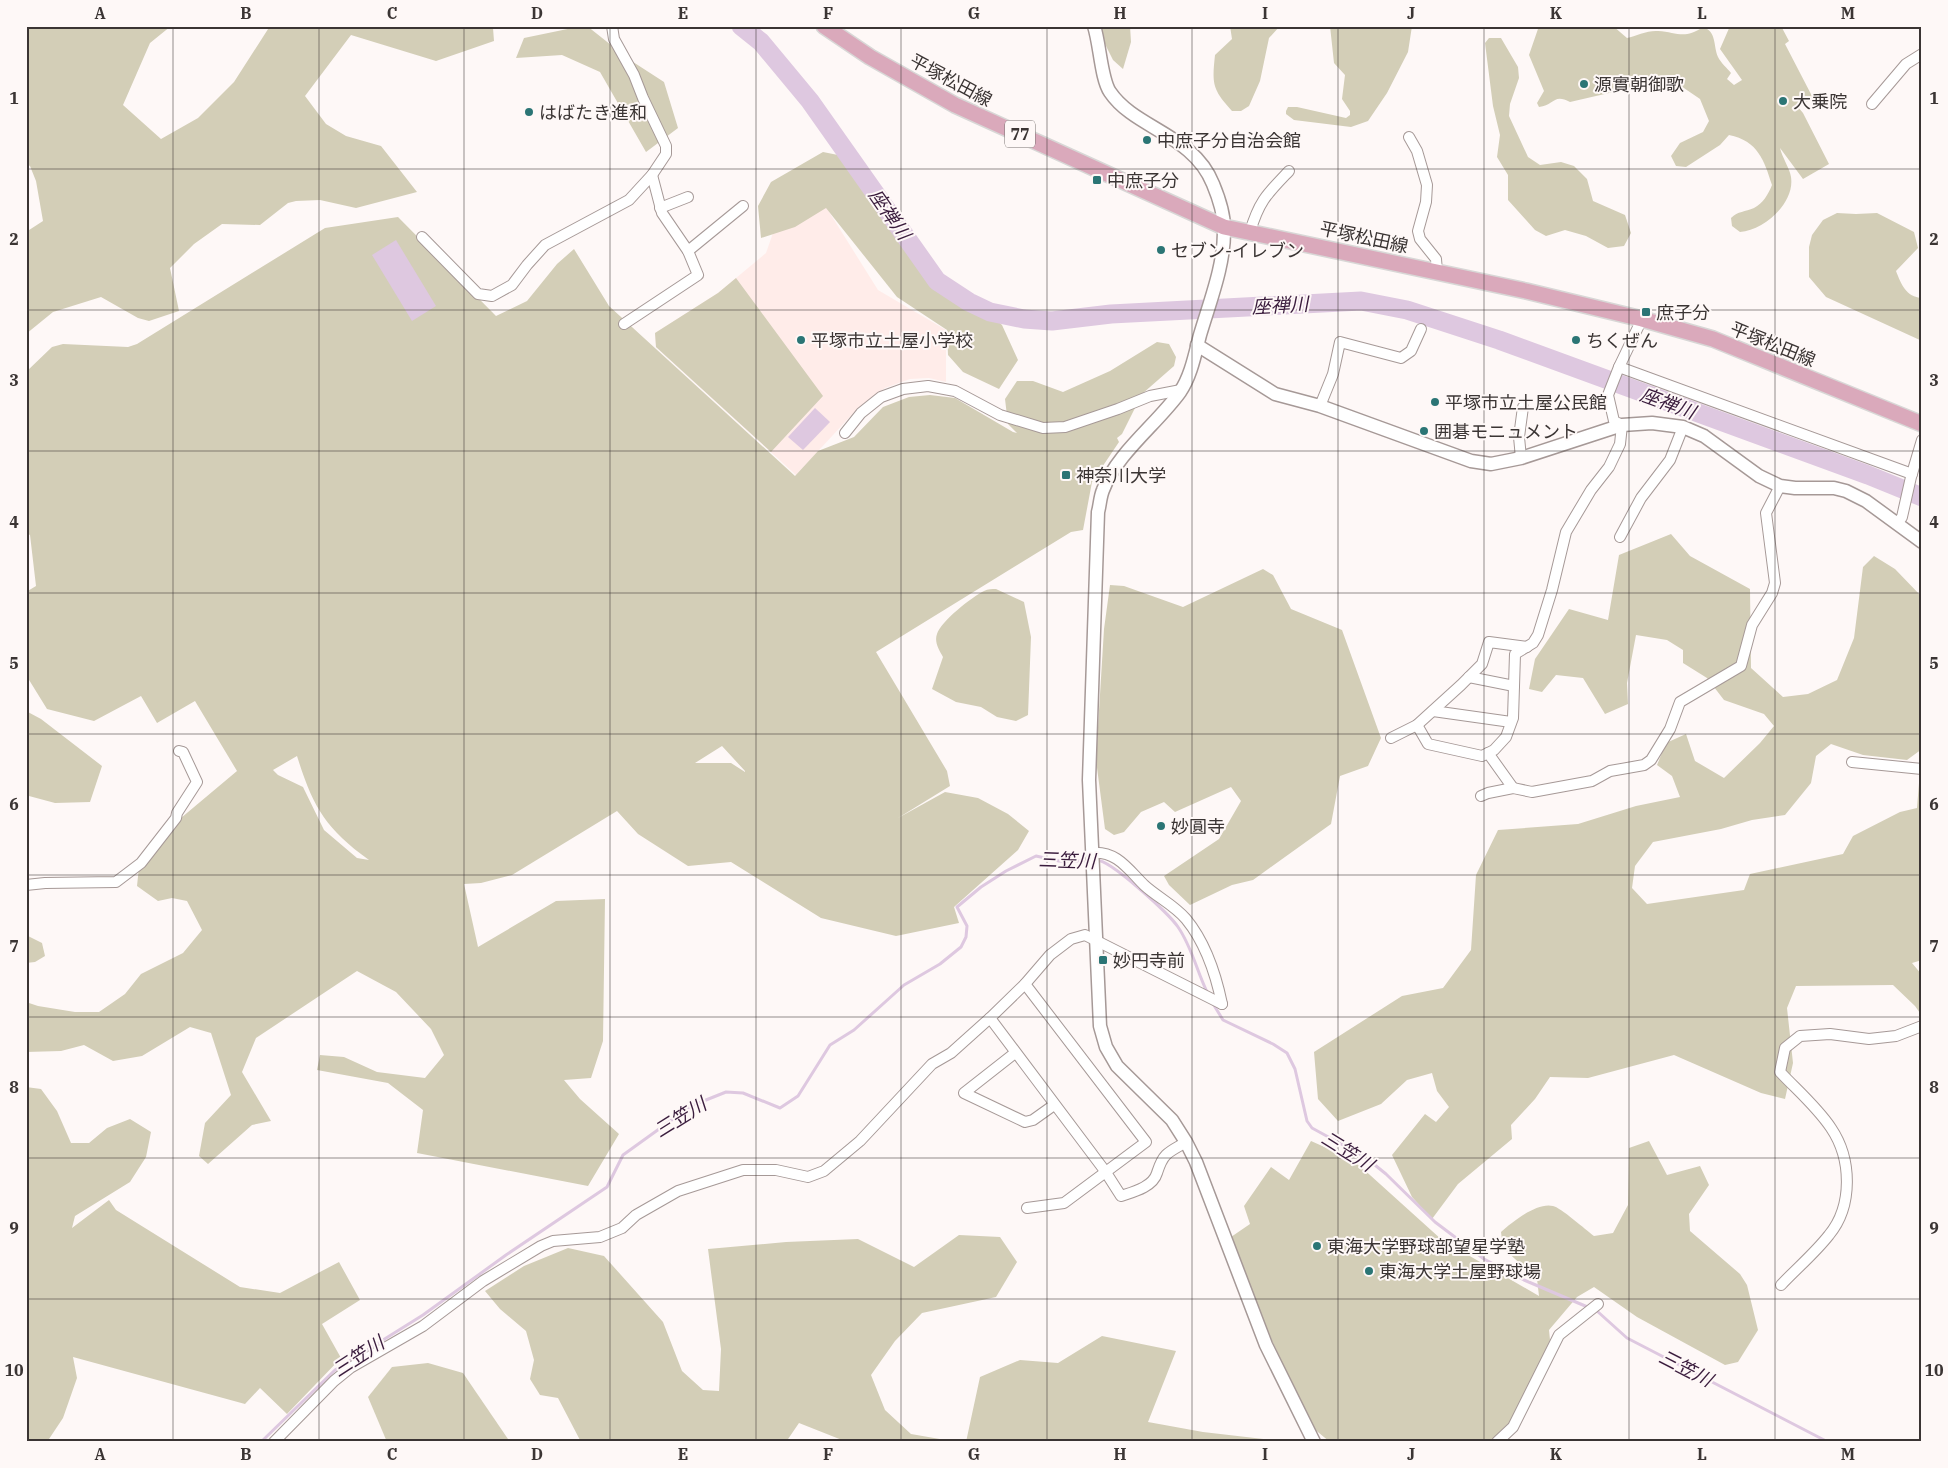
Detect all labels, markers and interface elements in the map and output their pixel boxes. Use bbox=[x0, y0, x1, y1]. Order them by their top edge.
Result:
text: A bbox=[94, 3, 106, 23]
text: B bbox=[240, 3, 252, 23]
text: C bbox=[387, 3, 397, 23]
text: D bbox=[531, 3, 543, 23]
text: E bbox=[678, 3, 688, 23]
text: F bbox=[823, 3, 833, 23]
text: G bbox=[968, 3, 980, 23]
text: H bbox=[1114, 3, 1127, 23]
text: I bbox=[1262, 3, 1268, 23]
text: J bbox=[1407, 3, 1415, 23]
text: K bbox=[1550, 3, 1563, 23]
text: L bbox=[1697, 3, 1707, 23]
text: M bbox=[1841, 3, 1855, 23]
street label: 平塚松田線 bbox=[906, 49, 996, 111]
place label: 源實朝御歌 bbox=[1594, 73, 1684, 96]
marker: 源實朝御歌 bbox=[1578, 78, 1590, 90]
text: 1 bbox=[9, 88, 19, 108]
text: 1 bbox=[1929, 88, 1939, 108]
place label: 大乗院 bbox=[1793, 90, 1847, 113]
marker: 大乗院 bbox=[1777, 95, 1789, 107]
place label: はばたき進和 bbox=[539, 101, 647, 124]
marker: はばたき進和 bbox=[523, 106, 535, 118]
road number: 77 bbox=[1005, 120, 1035, 148]
place label: 中庶子分自治会館 bbox=[1157, 129, 1301, 152]
marker: 中庶子分自治会館 bbox=[1141, 134, 1153, 146]
place label: 中庶子分 bbox=[1107, 169, 1179, 192]
marker: 中庶子分 bbox=[1091, 174, 1103, 186]
water label: 座禅川 bbox=[864, 184, 917, 246]
street label: 平塚松田線 bbox=[1318, 216, 1410, 258]
text: 2 bbox=[9, 229, 19, 249]
text: 2 bbox=[1929, 229, 1939, 249]
place label: セブン-イレブン bbox=[1171, 239, 1304, 262]
marker: セブン-イレブン bbox=[1155, 244, 1167, 256]
water label: 座禅川 bbox=[1251, 291, 1311, 318]
place label: 庶子分 bbox=[1656, 301, 1710, 324]
marker: 庶子分 bbox=[1640, 306, 1652, 318]
street label: 平塚松田線 bbox=[1727, 316, 1819, 372]
place label: 平塚市立土屋小学校 bbox=[811, 329, 973, 352]
place label: ちくぜん bbox=[1586, 329, 1658, 352]
marker: 平塚市立土屋小学校 bbox=[795, 334, 807, 346]
marker: ちくぜん bbox=[1570, 334, 1582, 346]
text: 3 bbox=[9, 370, 19, 390]
text: 3 bbox=[1929, 370, 1939, 390]
water label: 座禅川 bbox=[1637, 382, 1701, 425]
place label: 平塚市立土屋公民館 bbox=[1445, 391, 1607, 414]
marker: 平塚市立土屋公民館 bbox=[1429, 396, 1441, 408]
place label: 囲碁モニュメント bbox=[1434, 420, 1578, 443]
marker: 囲碁モニュメント bbox=[1418, 425, 1430, 437]
place label: 神奈川大学 bbox=[1076, 464, 1166, 487]
marker: 神奈川大学 bbox=[1060, 469, 1072, 481]
text: 4 bbox=[9, 512, 19, 532]
text: 4 bbox=[1929, 512, 1939, 532]
text: 5 bbox=[9, 653, 19, 673]
text: 5 bbox=[1929, 653, 1939, 673]
text: 6 bbox=[9, 794, 19, 814]
text: 6 bbox=[1929, 794, 1939, 814]
place label: 妙圓寺 bbox=[1171, 815, 1225, 838]
marker: 妙圓寺 bbox=[1155, 820, 1167, 832]
water label: 三笠川 bbox=[1038, 847, 1098, 873]
text: 7 bbox=[9, 936, 19, 956]
text: 7 bbox=[1929, 936, 1939, 956]
place label: 妙円寺前 bbox=[1113, 949, 1185, 972]
marker: 妙円寺前 bbox=[1097, 954, 1109, 966]
text: 8 bbox=[9, 1077, 19, 1097]
text: 8 bbox=[1929, 1077, 1939, 1097]
water label: 三笠川 bbox=[649, 1091, 712, 1142]
water label: 三笠川 bbox=[1317, 1126, 1380, 1177]
text: 9 bbox=[9, 1218, 19, 1238]
text: 9 bbox=[1929, 1218, 1939, 1238]
place label: 東海大学野球部望星学塾 bbox=[1327, 1235, 1525, 1258]
marker: 東海大学野球部望星学塾 bbox=[1311, 1240, 1323, 1252]
place label: 東海大学土屋野球場 bbox=[1379, 1260, 1541, 1283]
marker: 東海大学土屋野球場 bbox=[1363, 1265, 1375, 1277]
water label: 三笠川 bbox=[328, 1329, 390, 1382]
water label: 三笠川 bbox=[1655, 1344, 1719, 1393]
text: 10 bbox=[4, 1360, 24, 1380]
text: 10 bbox=[1924, 1360, 1944, 1380]
text: A bbox=[94, 1444, 106, 1464]
text: B bbox=[240, 1444, 252, 1464]
text: C bbox=[387, 1444, 397, 1464]
text: D bbox=[531, 1444, 543, 1464]
text: E bbox=[678, 1444, 688, 1464]
text: F bbox=[823, 1444, 833, 1464]
text: G bbox=[968, 1444, 980, 1464]
text: H bbox=[1114, 1444, 1127, 1464]
text: I bbox=[1262, 1444, 1268, 1464]
text: J bbox=[1407, 1444, 1415, 1464]
text: K bbox=[1550, 1444, 1563, 1464]
text: L bbox=[1697, 1444, 1707, 1464]
text: M bbox=[1841, 1444, 1855, 1464]

